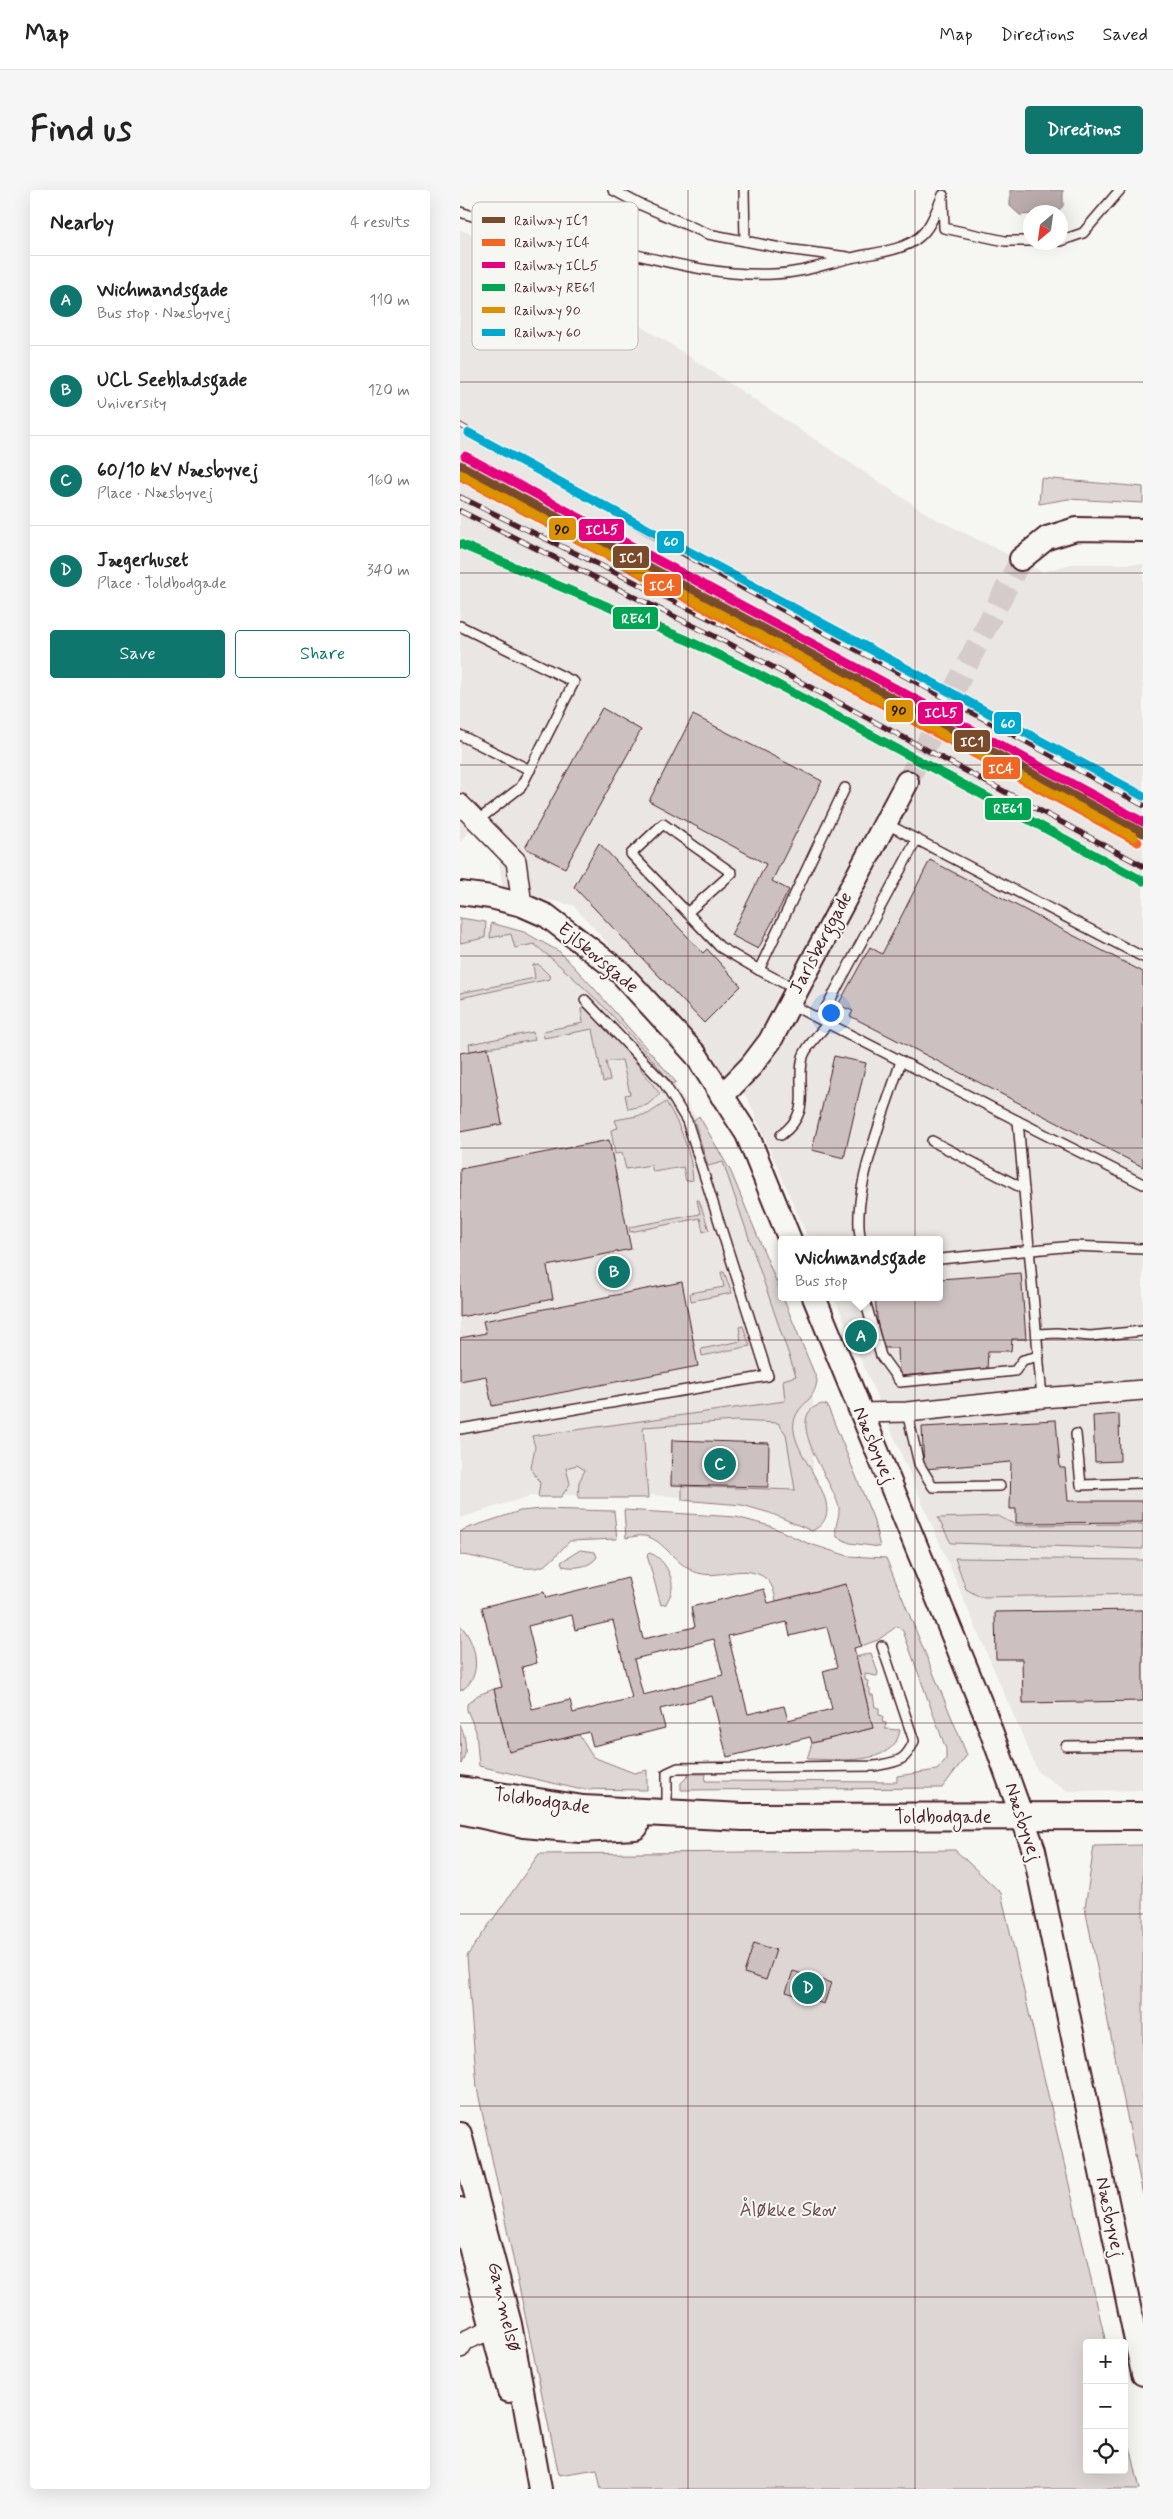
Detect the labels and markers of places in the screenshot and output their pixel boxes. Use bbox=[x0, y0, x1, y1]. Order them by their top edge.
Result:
pin: B bbox=[598, 1253, 630, 1291]
pin: A bbox=[845, 1317, 877, 1355]
pin: C bbox=[704, 1445, 736, 1483]
pin: D bbox=[792, 1969, 824, 2007]

